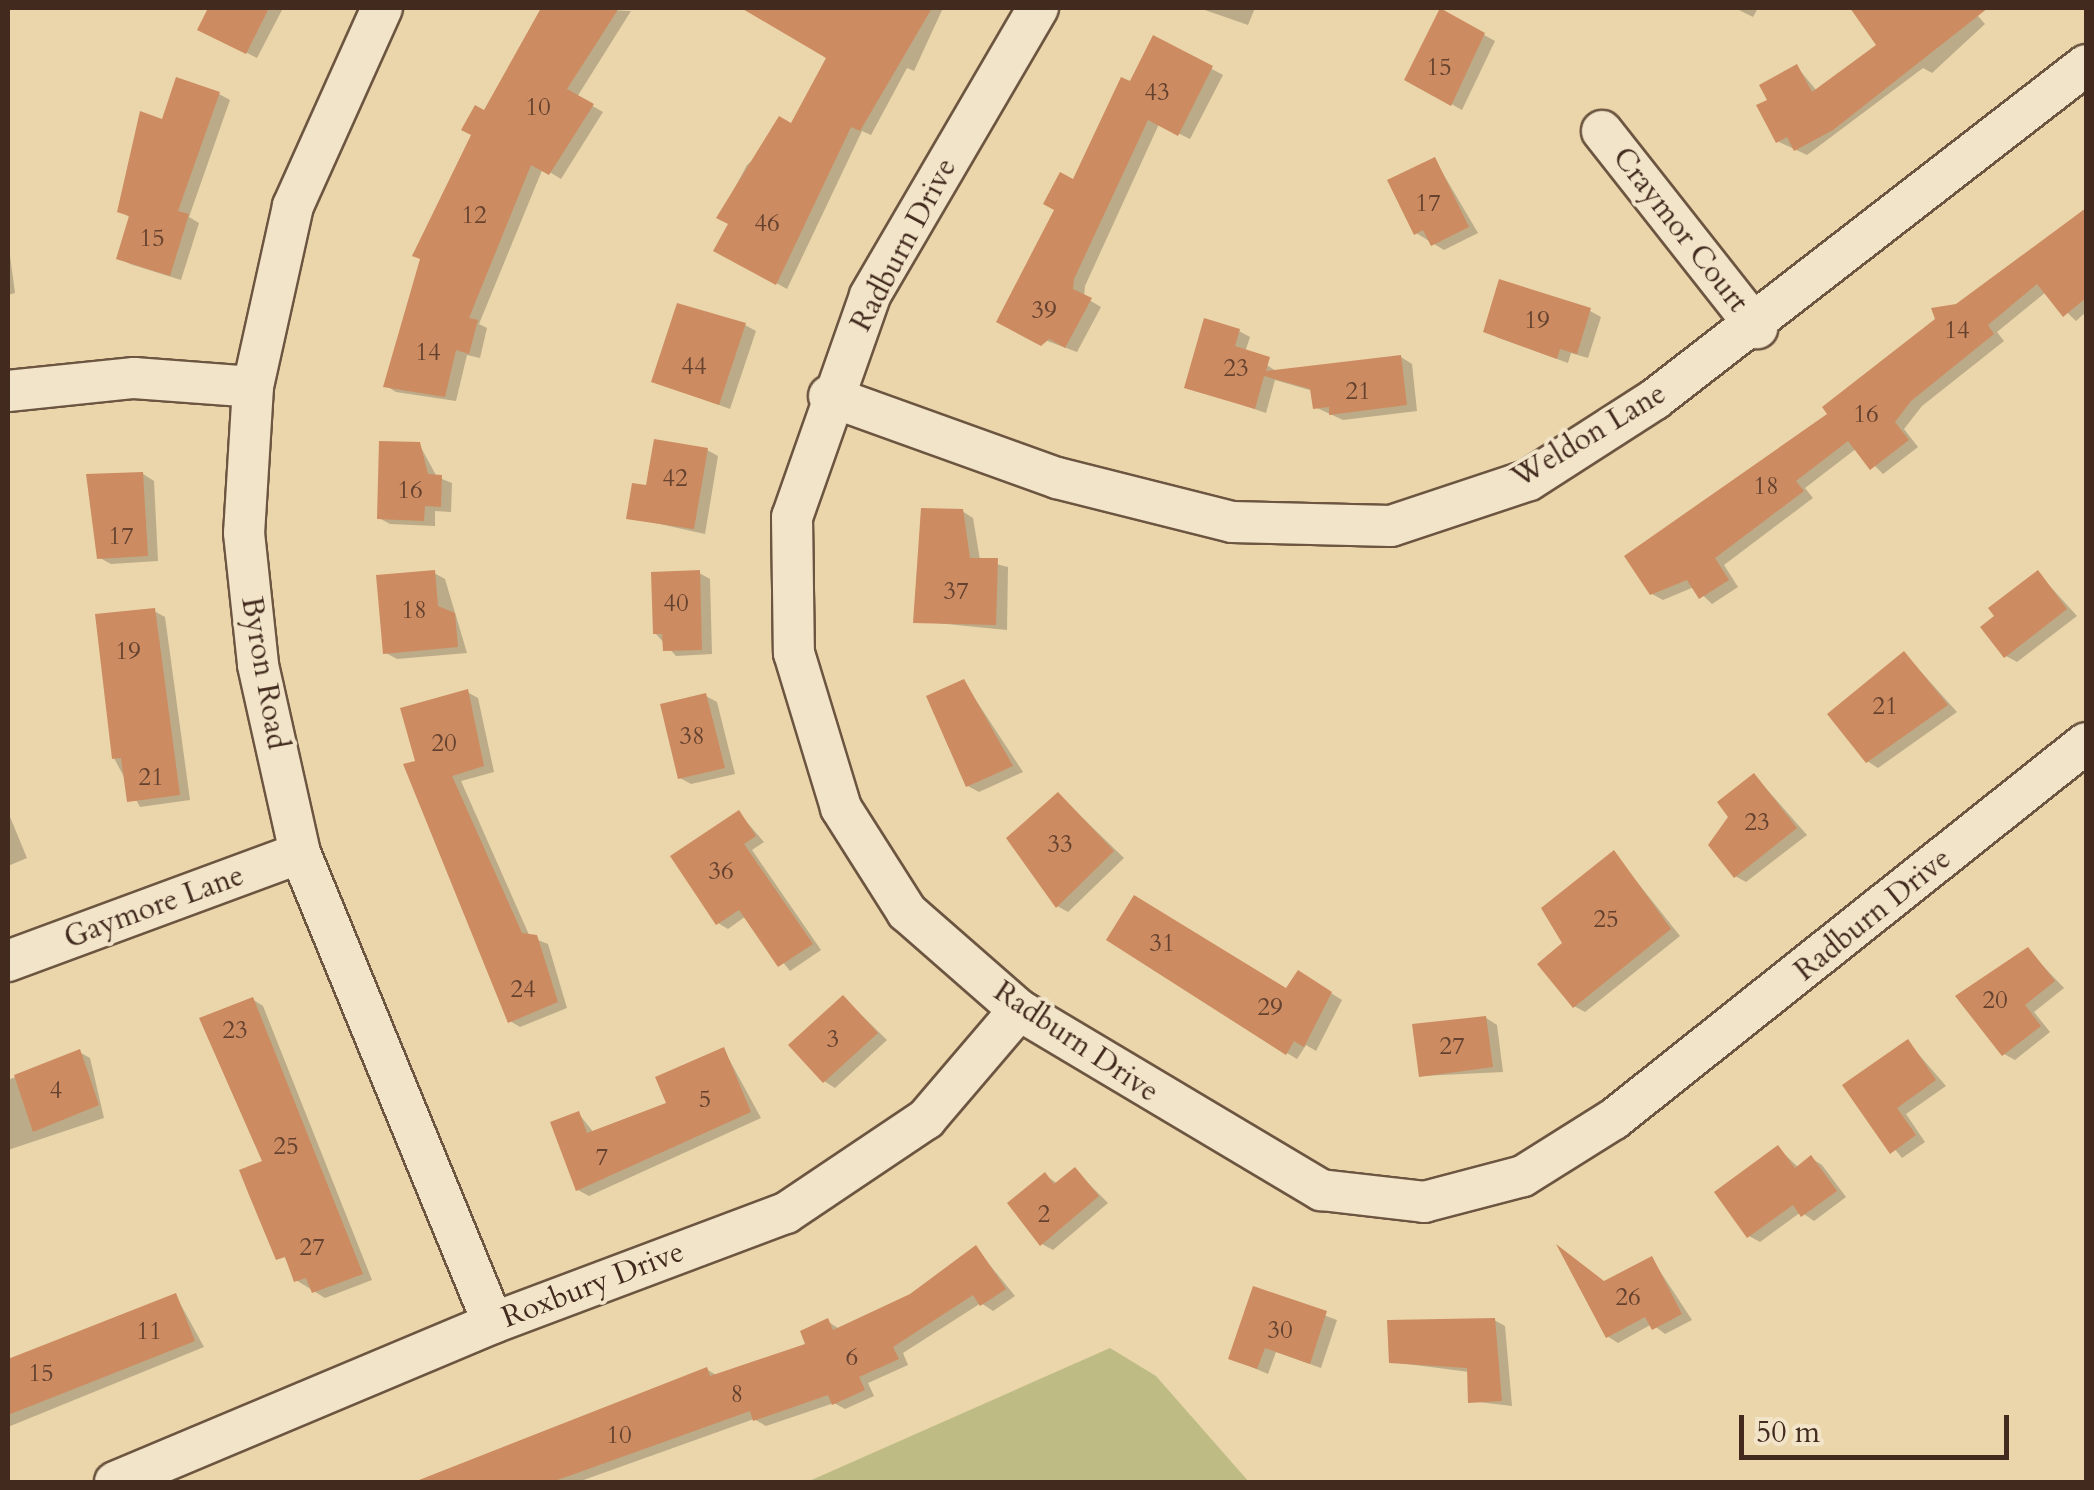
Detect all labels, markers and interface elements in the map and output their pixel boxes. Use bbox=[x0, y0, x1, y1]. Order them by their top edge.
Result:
house number: 15 bbox=[1426, 52, 1452, 82]
house number: 43 bbox=[1144, 77, 1170, 107]
house number: 10 bbox=[525, 92, 551, 122]
street label: Craymor Court bbox=[1604, 140, 1756, 320]
street label: Radburn Drive bbox=[843, 152, 965, 338]
house number: 17 bbox=[1415, 188, 1441, 218]
house number: 12 bbox=[461, 200, 487, 230]
house number: 46 bbox=[754, 208, 780, 238]
house number: 15 bbox=[139, 223, 165, 253]
house number: 39 bbox=[1031, 295, 1057, 325]
house number: 19 bbox=[1524, 305, 1550, 335]
house number: 14 bbox=[1944, 315, 1970, 345]
house number: 14 bbox=[415, 337, 441, 367]
house number: 44 bbox=[681, 351, 707, 381]
house number: 23 bbox=[1223, 353, 1249, 383]
house number: 21 bbox=[1345, 376, 1371, 406]
street label: Weldon Lane bbox=[1505, 376, 1673, 496]
house number: 16 bbox=[1853, 399, 1879, 429]
house number: 42 bbox=[662, 463, 688, 493]
house number: 18 bbox=[1753, 471, 1779, 501]
house number: 16 bbox=[397, 475, 423, 505]
house number: 17 bbox=[108, 521, 134, 551]
house number: 37 bbox=[943, 576, 969, 606]
house number: 40 bbox=[663, 588, 689, 618]
street label: Byron Road bbox=[233, 594, 295, 752]
house number: 18 bbox=[401, 595, 427, 625]
house number: 19 bbox=[115, 636, 141, 666]
house number: 21 bbox=[1872, 691, 1898, 721]
house number: 38 bbox=[679, 721, 705, 751]
house number: 20 bbox=[431, 728, 457, 758]
house number: 21 bbox=[138, 762, 164, 792]
house number: 23 bbox=[1744, 807, 1770, 837]
house number: 33 bbox=[1047, 829, 1073, 859]
street label: Radburn Drive bbox=[1787, 841, 1959, 989]
house number: 36 bbox=[708, 856, 734, 886]
street label: Gaymore Lane bbox=[59, 858, 249, 956]
house number: 25 bbox=[1593, 904, 1619, 934]
house number: 31 bbox=[1149, 928, 1175, 958]
house number: 24 bbox=[510, 974, 536, 1004]
street label: Radburn Drive bbox=[987, 974, 1165, 1110]
house number: 20 bbox=[1982, 985, 2008, 1015]
house number: 29 bbox=[1257, 992, 1283, 1022]
house number: 23 bbox=[222, 1015, 248, 1045]
house number: 3 bbox=[827, 1024, 839, 1054]
house number: 27 bbox=[1439, 1031, 1465, 1061]
house number: 4 bbox=[50, 1075, 62, 1105]
house number: 5 bbox=[699, 1084, 711, 1114]
house number: 25 bbox=[273, 1131, 299, 1161]
house number: 7 bbox=[596, 1142, 608, 1172]
house number: 2 bbox=[1038, 1199, 1050, 1229]
house number: 27 bbox=[299, 1232, 325, 1262]
street label: Roxbury Drive bbox=[497, 1234, 689, 1336]
house number: 26 bbox=[1615, 1282, 1641, 1312]
house number: 30 bbox=[1267, 1315, 1293, 1345]
house number: 11 bbox=[136, 1316, 162, 1346]
house number: 6 bbox=[846, 1342, 858, 1372]
house number: 15 bbox=[28, 1358, 54, 1388]
house number: 8 bbox=[731, 1379, 743, 1409]
scale bar bbox=[1744, 1395, 2014, 1457]
text: 50 m bbox=[1756, 1412, 1820, 1453]
house number: 10 bbox=[606, 1420, 632, 1450]

